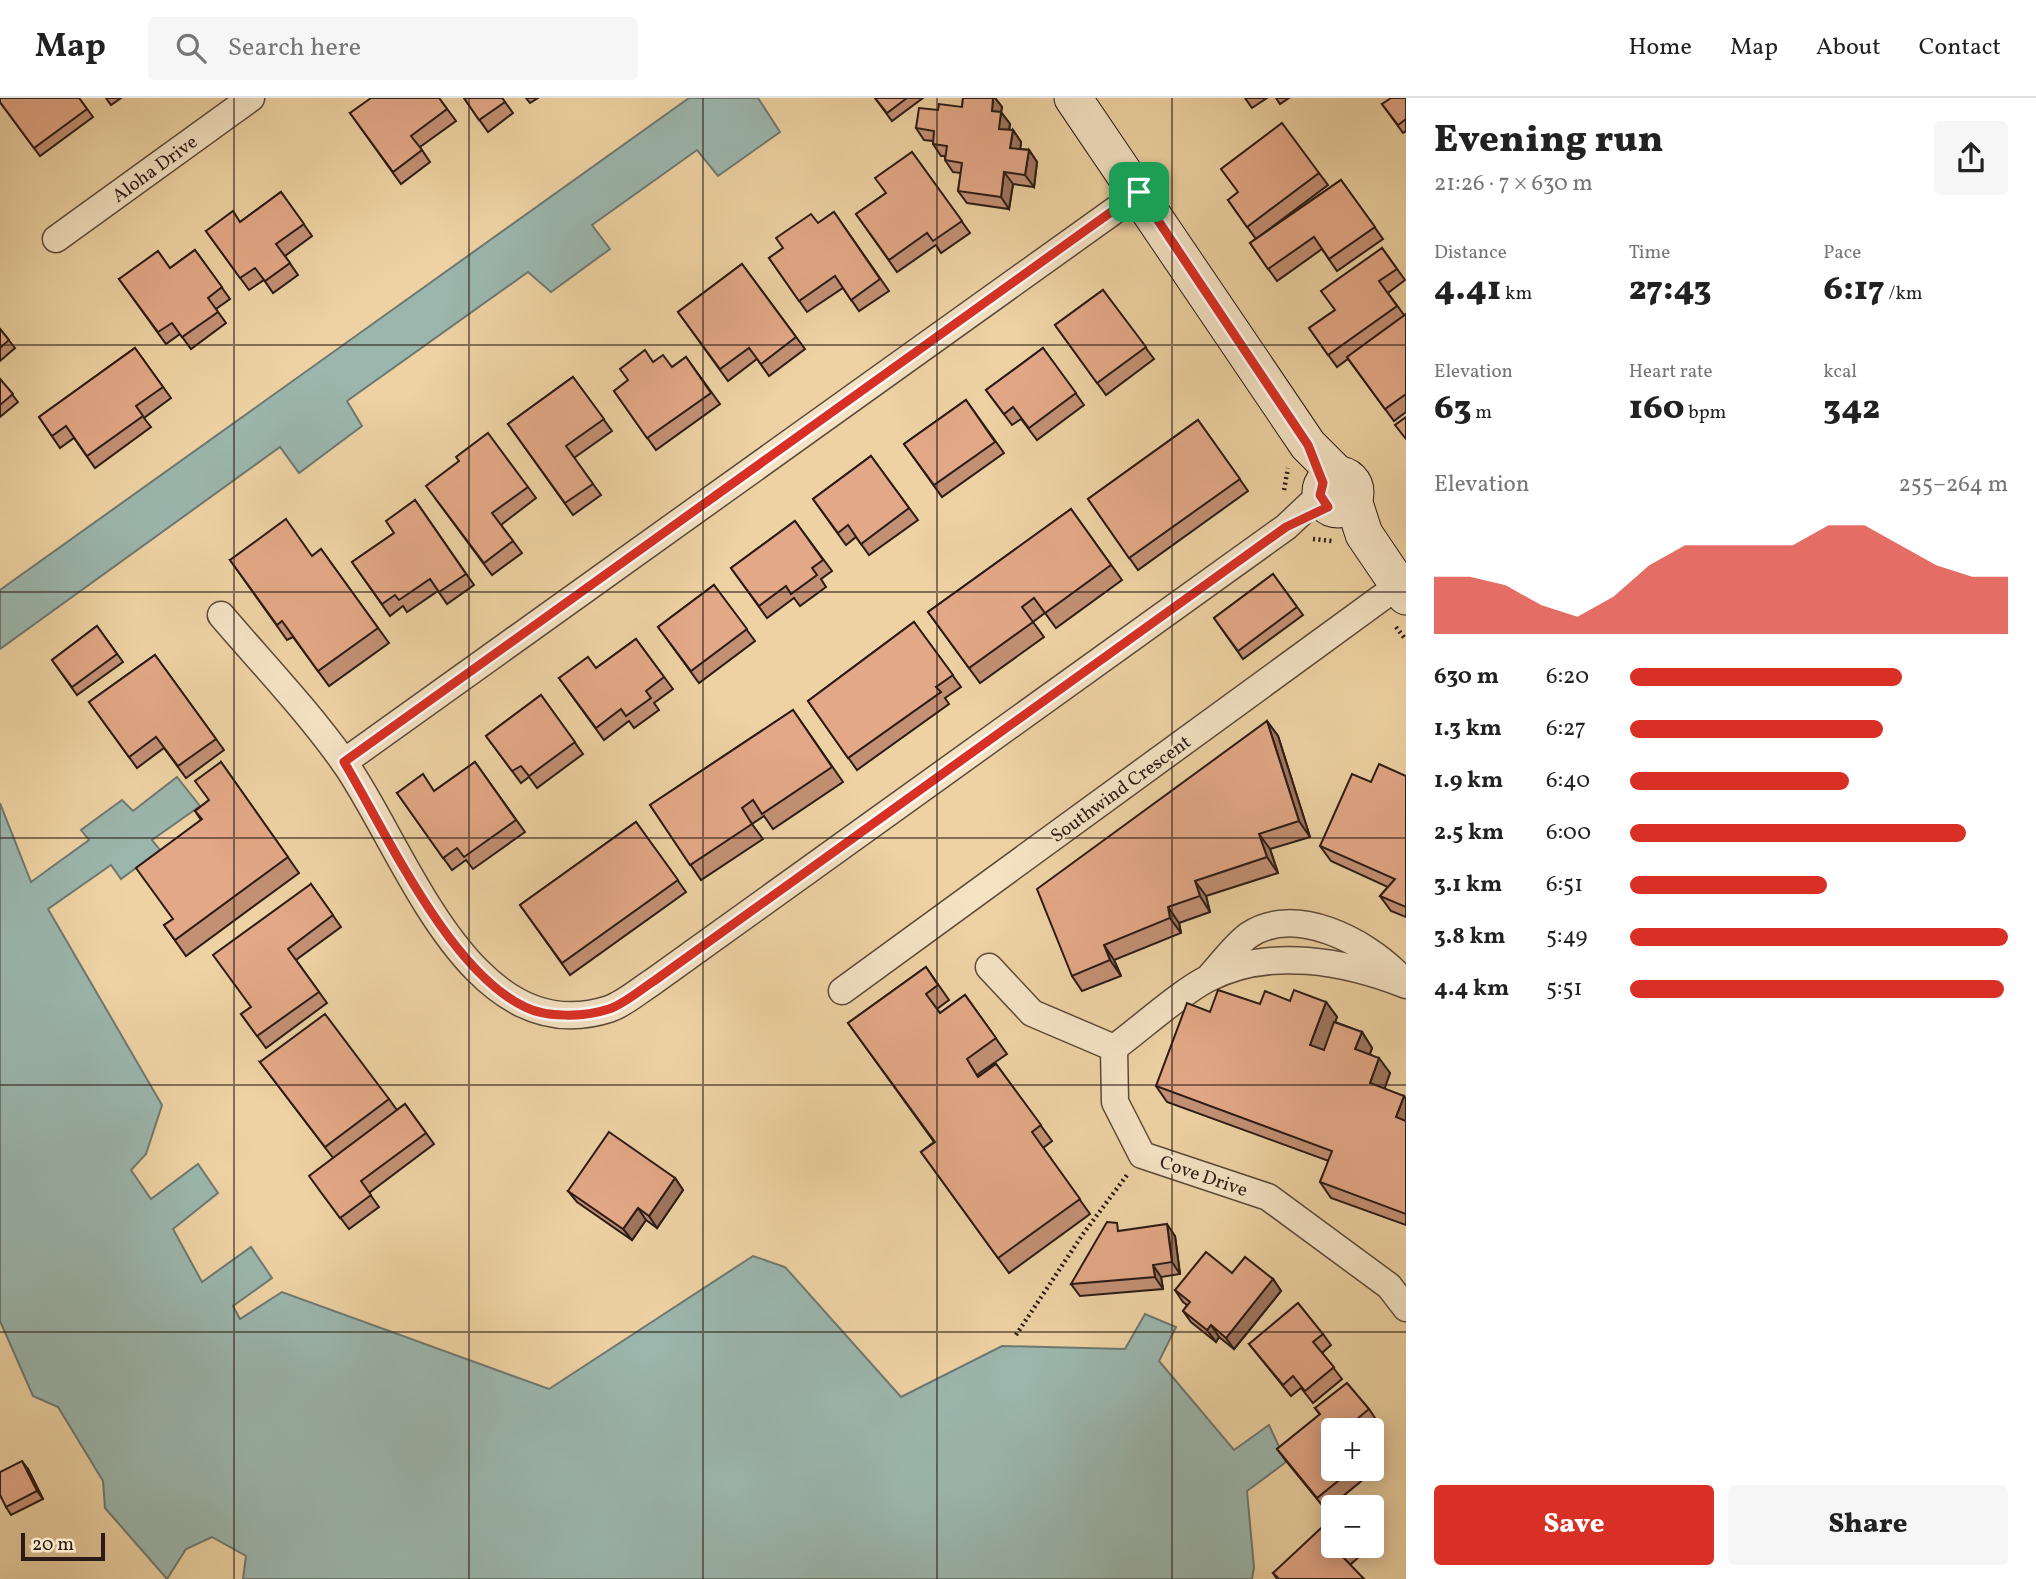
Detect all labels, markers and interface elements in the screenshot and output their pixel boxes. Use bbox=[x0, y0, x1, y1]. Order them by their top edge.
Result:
search box bbox=[148, 17, 638, 80]
text: Map bbox=[35, 25, 106, 71]
icon: search bbox=[172, 29, 210, 67]
text: Search here bbox=[228, 30, 361, 66]
text: Home bbox=[1628, 31, 1692, 65]
text: Map bbox=[1730, 31, 1778, 65]
text: About bbox=[1816, 31, 1881, 65]
text: Contact bbox=[1919, 31, 2001, 65]
text: Evening run bbox=[1434, 115, 1664, 168]
button: share bbox=[1934, 121, 2008, 195]
street label: Aloha Drive bbox=[107, 130, 203, 210]
pin bbox=[1109, 162, 1169, 222]
text: 21:26 · 7 × 630 m bbox=[1434, 168, 1593, 200]
icon: arrive bbox=[1120, 173, 1158, 211]
text: Distance bbox=[1434, 240, 1507, 266]
text: Time bbox=[1629, 240, 1670, 266]
text: Pace bbox=[1823, 240, 1861, 266]
text: 4.41 bbox=[1434, 266, 1501, 314]
text: 27:43 bbox=[1629, 266, 1712, 314]
text: 6:17 bbox=[1823, 266, 1885, 314]
text: km bbox=[1501, 281, 1532, 307]
text: /km bbox=[1885, 281, 1923, 307]
text: Elevation bbox=[1434, 359, 1513, 385]
text: Heart rate bbox=[1629, 359, 1713, 385]
text: kcal bbox=[1823, 359, 1857, 385]
text: 63 bbox=[1434, 385, 1472, 433]
text: 160 bbox=[1629, 385, 1685, 433]
text: 342 bbox=[1823, 385, 1880, 433]
text: m bbox=[1472, 400, 1492, 426]
text: bpm bbox=[1685, 400, 1726, 426]
text: Elevation bbox=[1434, 469, 1530, 501]
text: 255–264 m bbox=[1899, 469, 2008, 501]
text: 630 m bbox=[1434, 661, 1499, 693]
text: 6:20 bbox=[1546, 661, 1589, 693]
text: 1.3 km bbox=[1434, 713, 1502, 745]
text: 6:27 bbox=[1546, 713, 1586, 745]
street label: Southwind Crescent bbox=[1046, 730, 1197, 849]
text: 1.9 km bbox=[1434, 765, 1503, 797]
text: 6:40 bbox=[1546, 765, 1590, 797]
text: 2.5 km bbox=[1434, 817, 1504, 849]
text: 6:00 bbox=[1546, 817, 1591, 849]
text: 3.1 km bbox=[1434, 869, 1502, 901]
text: 6:51 bbox=[1546, 869, 1583, 901]
text: 3.8 km bbox=[1434, 921, 1506, 953]
text: 5:49 bbox=[1546, 921, 1587, 953]
text: 4.4 km bbox=[1434, 973, 1509, 1005]
text: 5:51 bbox=[1546, 973, 1582, 1005]
street label: Cove Drive bbox=[1156, 1150, 1251, 1204]
map controls bbox=[1321, 1418, 1384, 1558]
button: + bbox=[1321, 1418, 1384, 1481]
button: Save bbox=[1434, 1485, 1714, 1565]
button: Share bbox=[1728, 1485, 2008, 1565]
button: − bbox=[1321, 1495, 1384, 1558]
scale bar bbox=[21, 1530, 105, 1562]
text: 20 m bbox=[32, 1532, 74, 1558]

